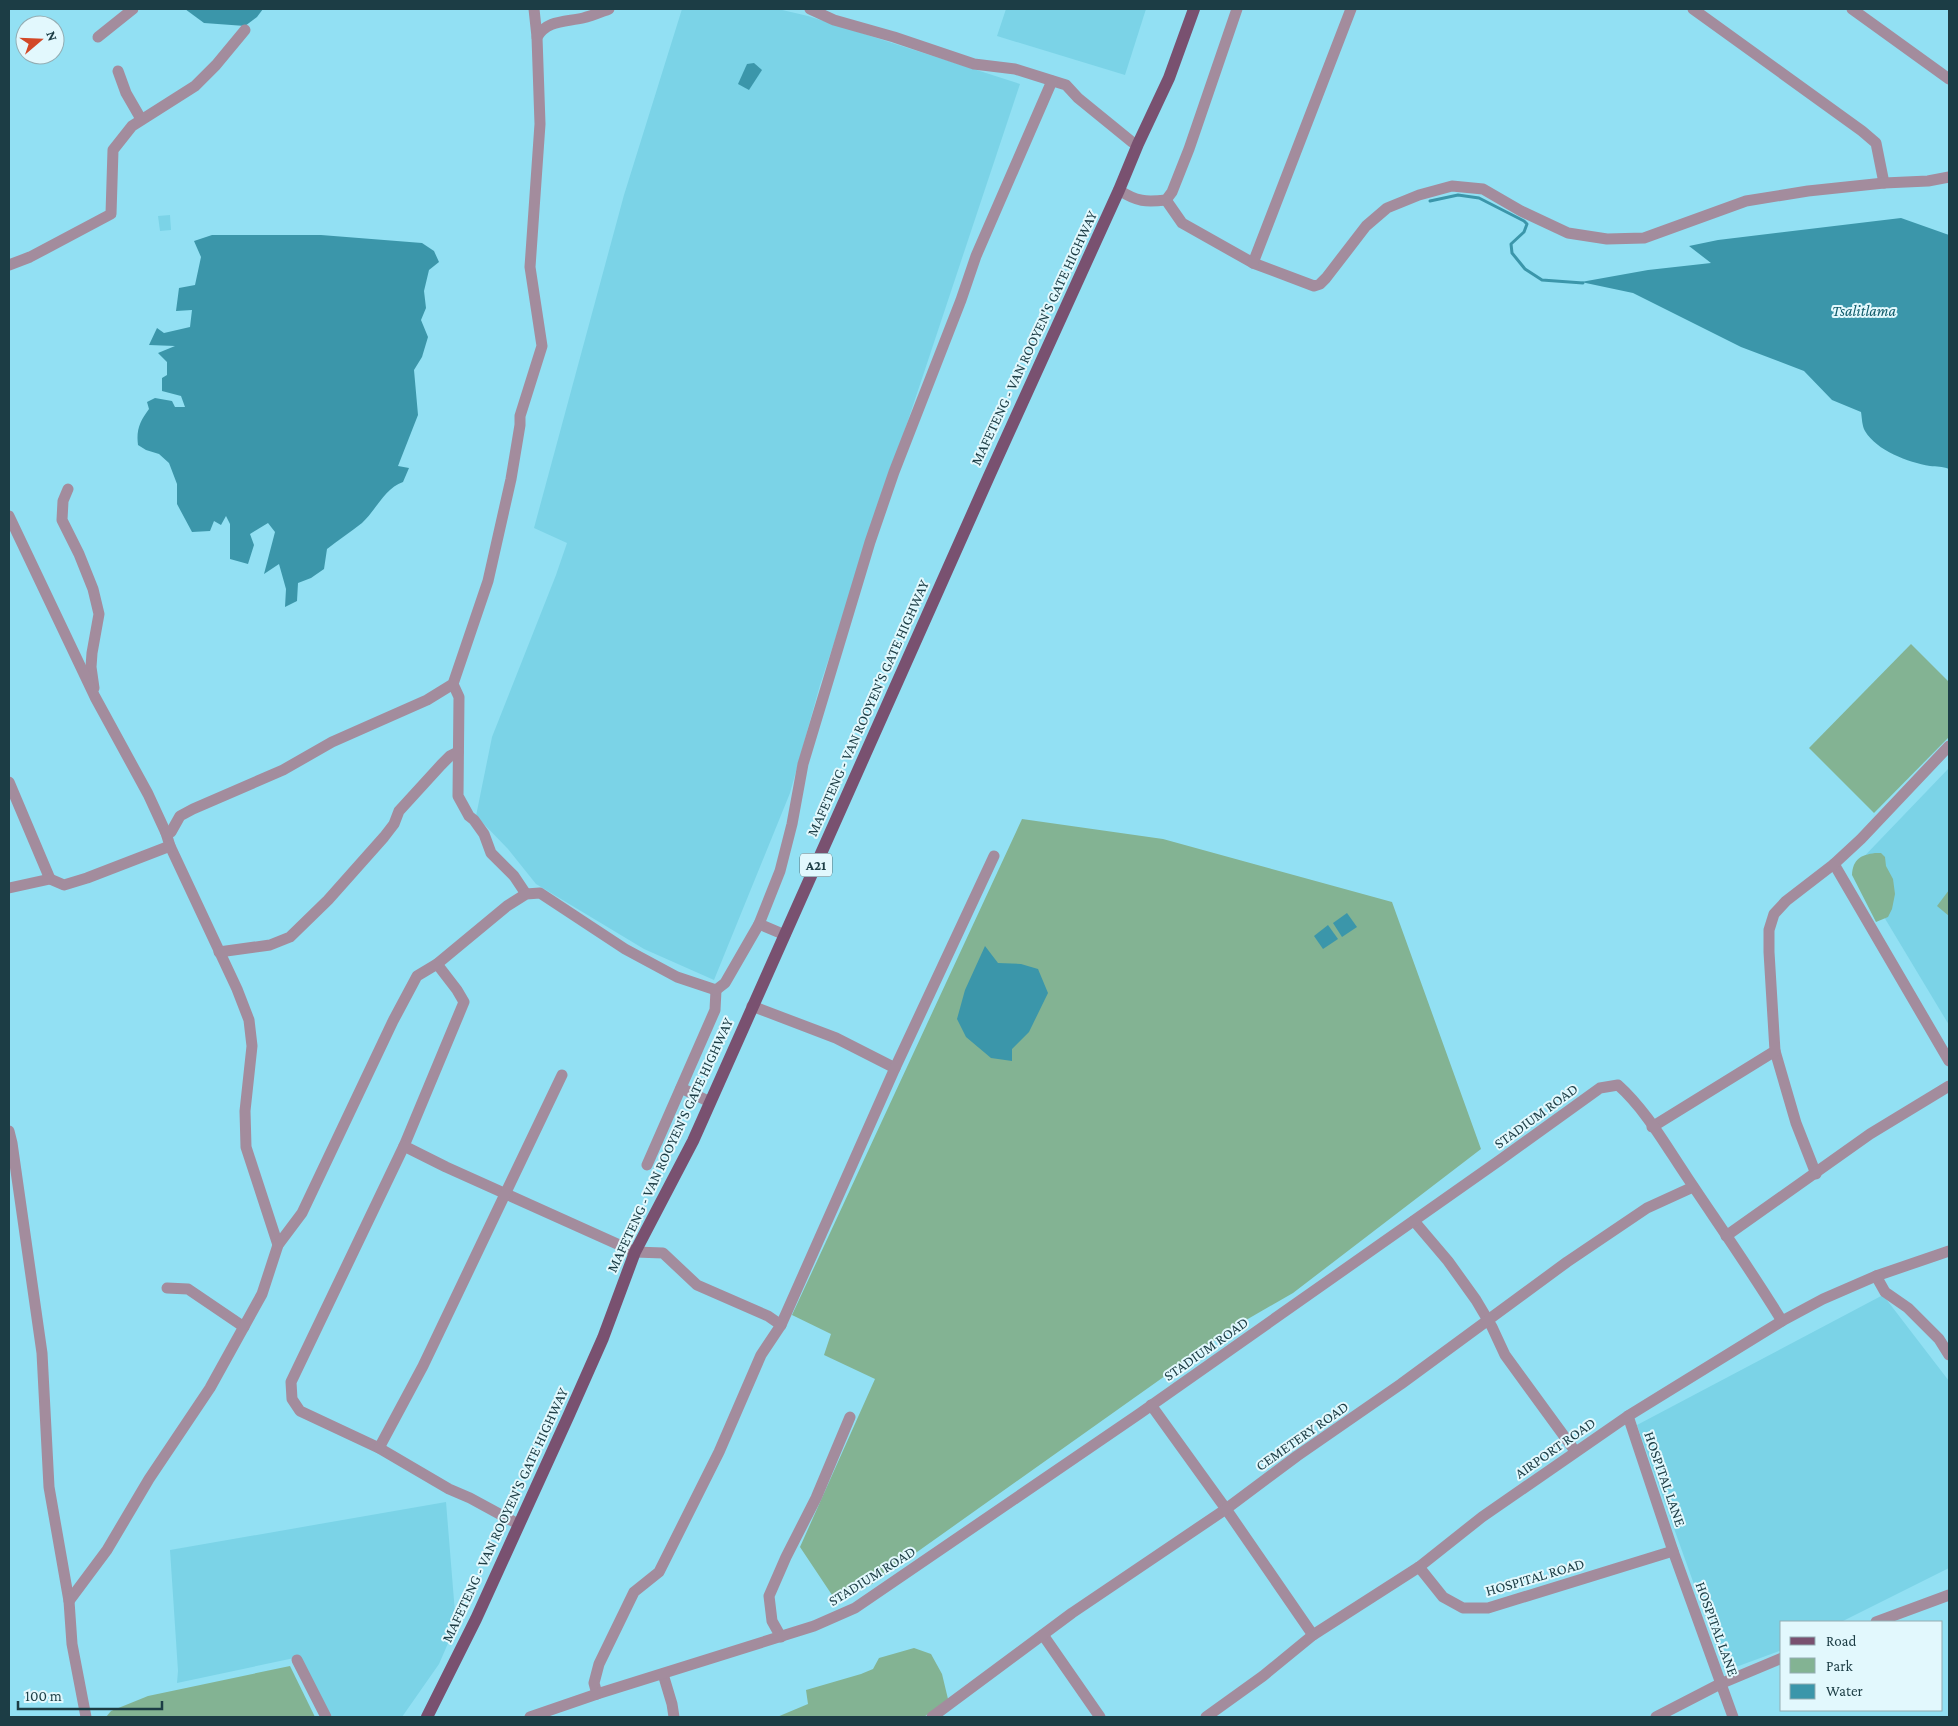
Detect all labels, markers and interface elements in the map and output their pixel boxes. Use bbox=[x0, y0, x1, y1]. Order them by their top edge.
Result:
north arrow bbox=[15, 15, 65, 65]
text: N bbox=[43, 29, 62, 43]
street label: MAFETENG - VAN ROOYEN'S GATE HIGHWAY bbox=[968, 208, 1100, 468]
water label: Tsalitlama bbox=[1832, 302, 1897, 319]
street label: MAFETENG - VAN ROOYEN'S GATE HIGHWAY bbox=[804, 577, 932, 839]
road number: A21 bbox=[800, 854, 832, 876]
street label: MAFETENG - VAN ROOYEN'S GATE HIGHWAY bbox=[604, 1015, 736, 1275]
street label: STADIUM ROAD bbox=[1491, 1080, 1581, 1152]
street label: STADIUM ROAD bbox=[1161, 1314, 1251, 1384]
street label: MAFETENG - VAN ROOYEN'S GATE HIGHWAY bbox=[439, 1385, 571, 1645]
street label: CEMETERY ROAD bbox=[1253, 1398, 1351, 1474]
street label: AIRPORT ROAD bbox=[1512, 1414, 1598, 1482]
street label: HOSPITAL LANE bbox=[1641, 1429, 1689, 1529]
street label: STADIUM ROAD bbox=[826, 1543, 918, 1609]
street label: HOSPITAL ROAD bbox=[1484, 1555, 1586, 1599]
street label: HOSPITAL LANE bbox=[1692, 1580, 1742, 1678]
legend bbox=[1780, 1621, 1943, 1711]
text: Road bbox=[1826, 1633, 1857, 1649]
text: Park bbox=[1826, 1658, 1853, 1674]
scale bar bbox=[18, 1678, 161, 1710]
text: Water bbox=[1826, 1683, 1863, 1699]
text: 100 m bbox=[25, 1688, 62, 1704]

